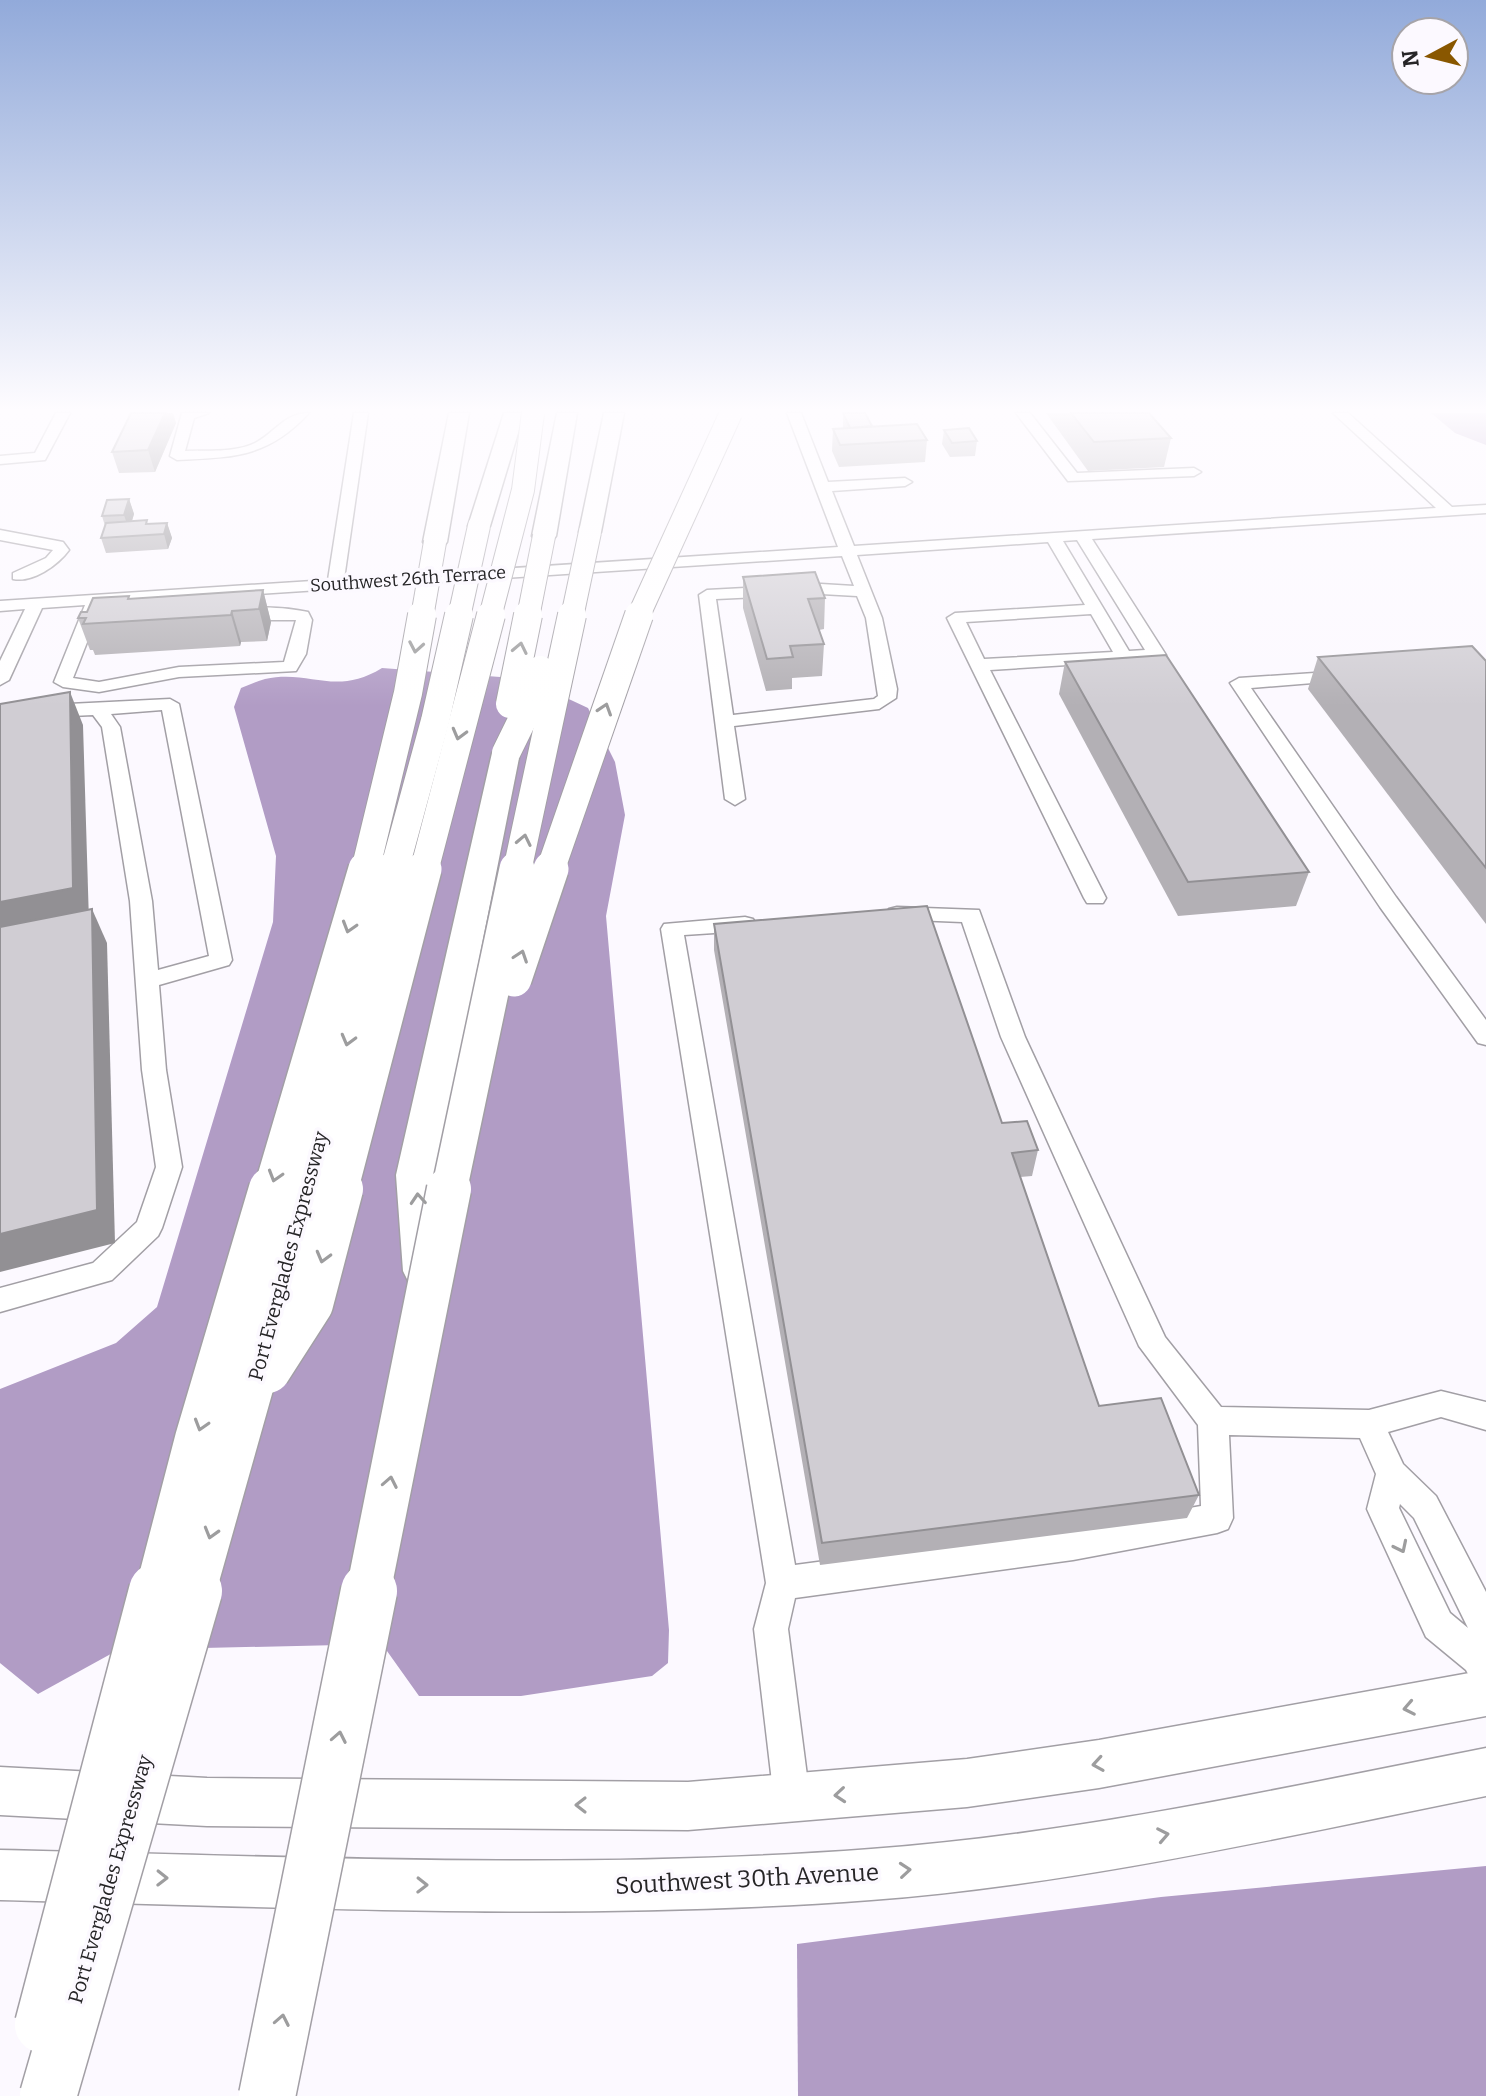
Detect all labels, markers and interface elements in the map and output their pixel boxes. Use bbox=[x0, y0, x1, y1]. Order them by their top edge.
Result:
north arrow bbox=[1390, 16, 1470, 96]
text: N bbox=[1396, 48, 1425, 68]
street label: Southwest 26th Terrace bbox=[309, 561, 507, 597]
one-way arrow bbox=[409, 640, 426, 653]
one-way arrow bbox=[511, 642, 528, 656]
one-way arrow bbox=[596, 703, 612, 717]
one-way arrow bbox=[452, 727, 469, 740]
one-way arrow bbox=[514, 834, 531, 847]
one-way arrow bbox=[342, 919, 358, 933]
one-way arrow bbox=[512, 949, 528, 963]
one-way arrow bbox=[341, 1032, 357, 1046]
street label: Port Everglades Expressway bbox=[243, 1128, 333, 1383]
one-way arrow bbox=[268, 1168, 284, 1182]
one-way arrow bbox=[410, 1192, 427, 1205]
one-way arrow bbox=[316, 1249, 333, 1263]
one-way arrow bbox=[194, 1417, 210, 1431]
one-way arrow bbox=[381, 1476, 398, 1489]
one-way arrow bbox=[203, 1525, 220, 1539]
one-way arrow bbox=[1391, 1539, 1407, 1553]
one-way arrow bbox=[1403, 1698, 1416, 1715]
one-way arrow bbox=[330, 1731, 347, 1744]
street label: Port Everglades Expressway bbox=[63, 1752, 157, 2006]
one-way arrow bbox=[1092, 1754, 1105, 1771]
one-way arrow bbox=[833, 1786, 846, 1803]
one-way arrow bbox=[574, 1796, 587, 1814]
one-way arrow bbox=[1156, 1827, 1169, 1844]
street label: Southwest 30th Avenue bbox=[614, 1858, 880, 1900]
one-way arrow bbox=[899, 1862, 912, 1879]
one-way arrow bbox=[156, 1869, 169, 1886]
one-way arrow bbox=[416, 1877, 429, 1894]
one-way arrow bbox=[273, 2013, 290, 2026]

